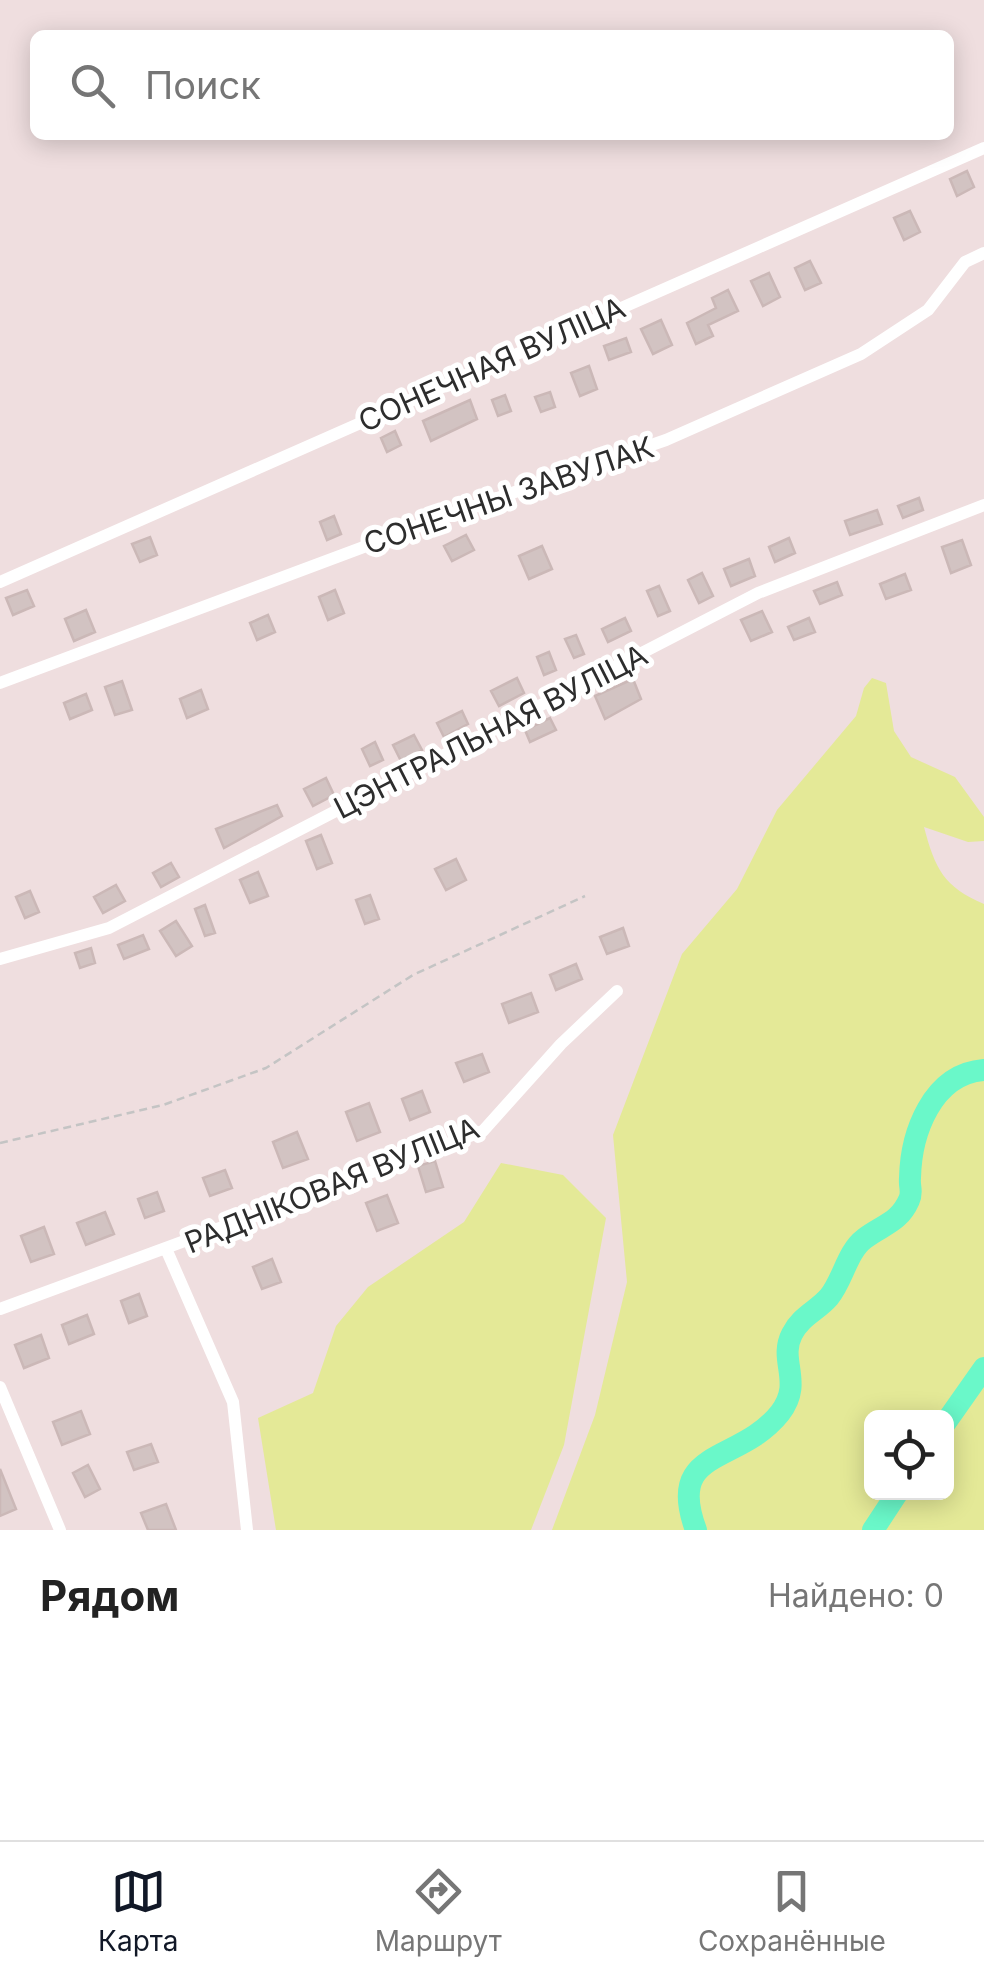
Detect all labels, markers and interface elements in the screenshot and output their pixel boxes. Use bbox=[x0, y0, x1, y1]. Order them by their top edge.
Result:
search box bbox=[30, 30, 954, 140]
icon: search bbox=[65, 58, 120, 113]
text: Поиск bbox=[145, 62, 261, 108]
street label: СОНЕЧНАЯ ВУЛІЦА bbox=[353, 289, 631, 439]
street label: СОНЕЧНЫ ЗАВУЛАК bbox=[359, 428, 658, 562]
street label: ЦЭНТРАЛЬНАЯ ВУЛІЦА bbox=[328, 636, 653, 826]
street label: РАДНІКОВАЯ ВУЛІЦА bbox=[179, 1110, 484, 1261]
map controls bbox=[864, 1410, 954, 1500]
button: locate bbox=[864, 1410, 954, 1500]
text: Рядом bbox=[40, 1570, 179, 1621]
text: Найдено: 0 bbox=[768, 1576, 944, 1615]
tab: Карта bbox=[98, 1864, 179, 1958]
tab: Маршрут bbox=[375, 1864, 502, 1958]
tab: Сохранённые bbox=[698, 1864, 886, 1958]

